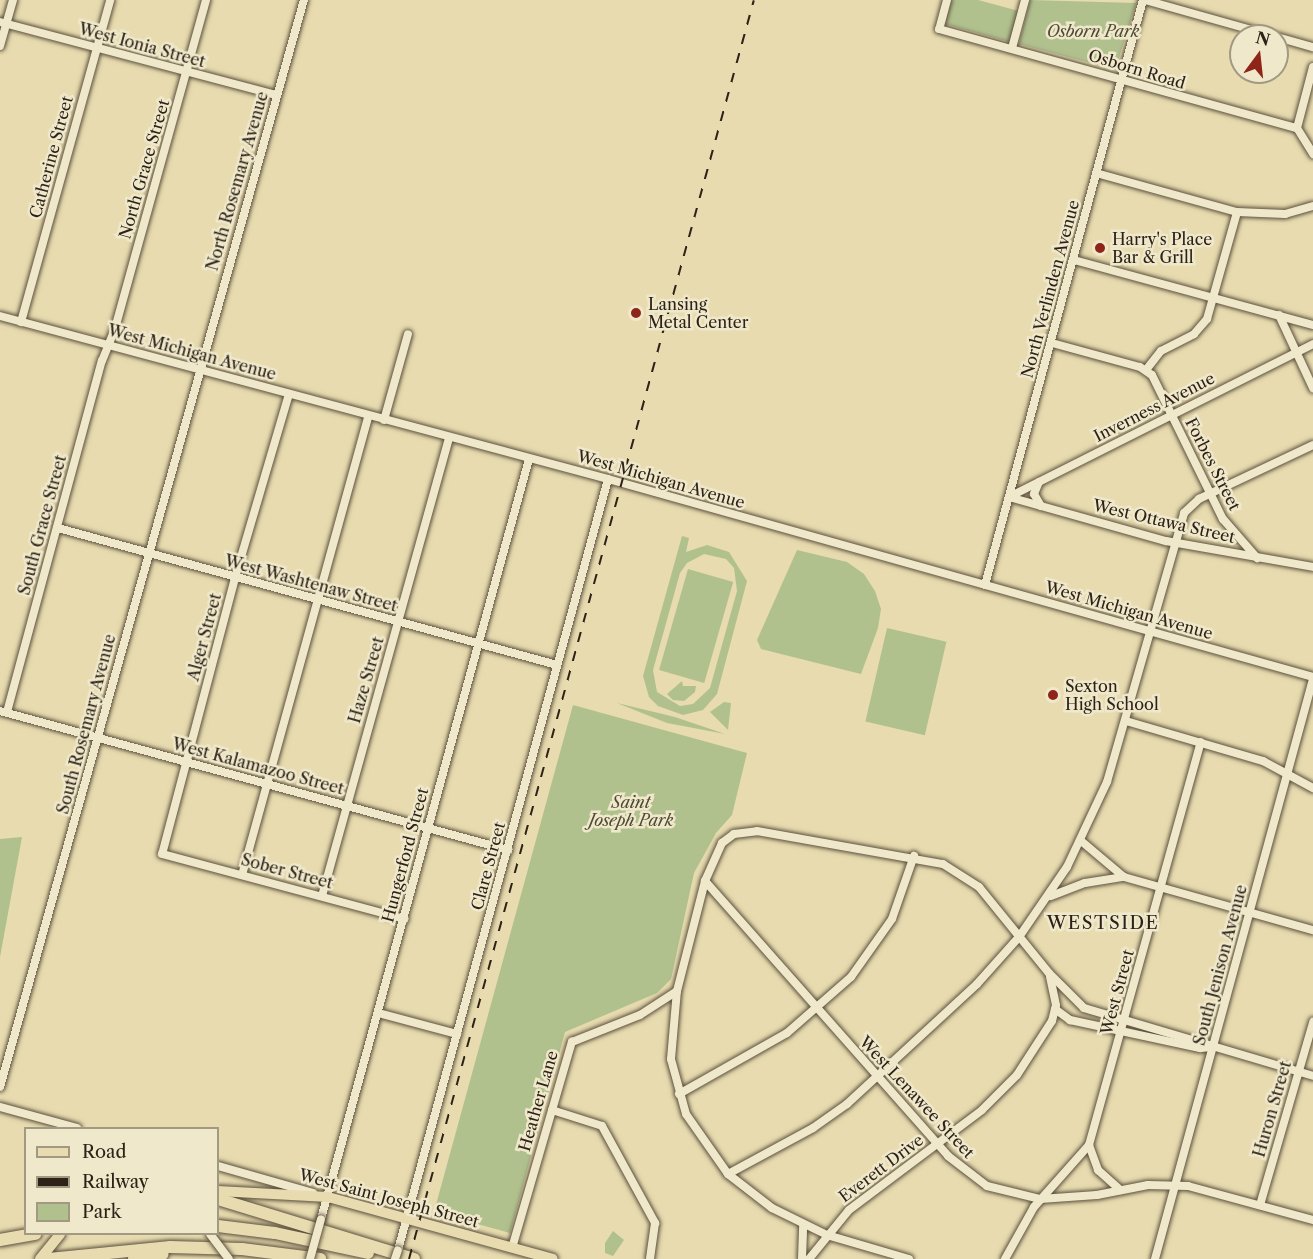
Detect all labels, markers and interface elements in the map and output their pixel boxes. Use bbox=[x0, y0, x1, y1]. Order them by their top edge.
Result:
street label: West Ionia Street bbox=[77, 19, 207, 71]
park label: Osborn Park bbox=[1047, 21, 1139, 41]
north arrow bbox=[1229, 24, 1289, 84]
text: N bbox=[1254, 27, 1272, 50]
street label: Osborn Road bbox=[1086, 45, 1188, 93]
street label: North Rosemary Avenue bbox=[202, 89, 272, 273]
street label: Catherine Street bbox=[25, 94, 77, 220]
street label: North Grace Street bbox=[115, 97, 173, 241]
street label: North Verlinden Avenue bbox=[1017, 197, 1083, 381]
place label: Harry's Place Bar & Grill bbox=[1112, 229, 1212, 267]
marker: Harry's Place Bar & Grill bbox=[1093, 241, 1107, 255]
place label: Lansing Metal Center bbox=[648, 294, 749, 332]
marker: Lansing Metal Center bbox=[629, 306, 643, 320]
street label: West Michigan Avenue bbox=[105, 320, 279, 384]
street label: Inverness Avenue bbox=[1090, 368, 1218, 446]
street label: Forbes Street bbox=[1181, 414, 1245, 514]
street label: West Michigan Avenue bbox=[575, 446, 747, 512]
street label: South Grace Street bbox=[14, 453, 70, 597]
street label: West Ottawa Street bbox=[1091, 495, 1237, 547]
street label: West Washtenaw Street bbox=[222, 551, 400, 615]
street label: West Michigan Avenue bbox=[1043, 577, 1215, 643]
street label: Alger Street bbox=[183, 591, 225, 683]
street label: South Rosemary Avenue bbox=[53, 631, 119, 817]
street label: Haze Street bbox=[345, 635, 387, 725]
place label: Sexton High School bbox=[1065, 676, 1159, 714]
marker: Sexton High School bbox=[1046, 688, 1060, 702]
street label: West Kalamazoo Street bbox=[170, 734, 346, 798]
street label: Hungerford Street bbox=[378, 786, 432, 924]
park label: Saint Joseph Park bbox=[589, 792, 673, 830]
street label: Clare Street bbox=[467, 820, 509, 912]
street label: Sober Street bbox=[239, 850, 335, 892]
street label: South Jenison Avenue bbox=[1189, 882, 1251, 1048]
district label: WESTSIDE bbox=[1047, 912, 1159, 934]
street label: West Street bbox=[1096, 947, 1138, 1037]
street label: West Lenawee Street bbox=[856, 1032, 978, 1162]
street label: Heather Lane bbox=[514, 1048, 562, 1154]
street label: Huron Street bbox=[1249, 1059, 1295, 1159]
legend bbox=[24, 1127, 219, 1235]
street label: Everett Drive bbox=[835, 1130, 927, 1206]
text: Road bbox=[82, 1141, 127, 1163]
street label: West Saint Joseph Street bbox=[297, 1165, 481, 1231]
text: Railway bbox=[82, 1171, 149, 1193]
text: Park bbox=[82, 1201, 121, 1223]

